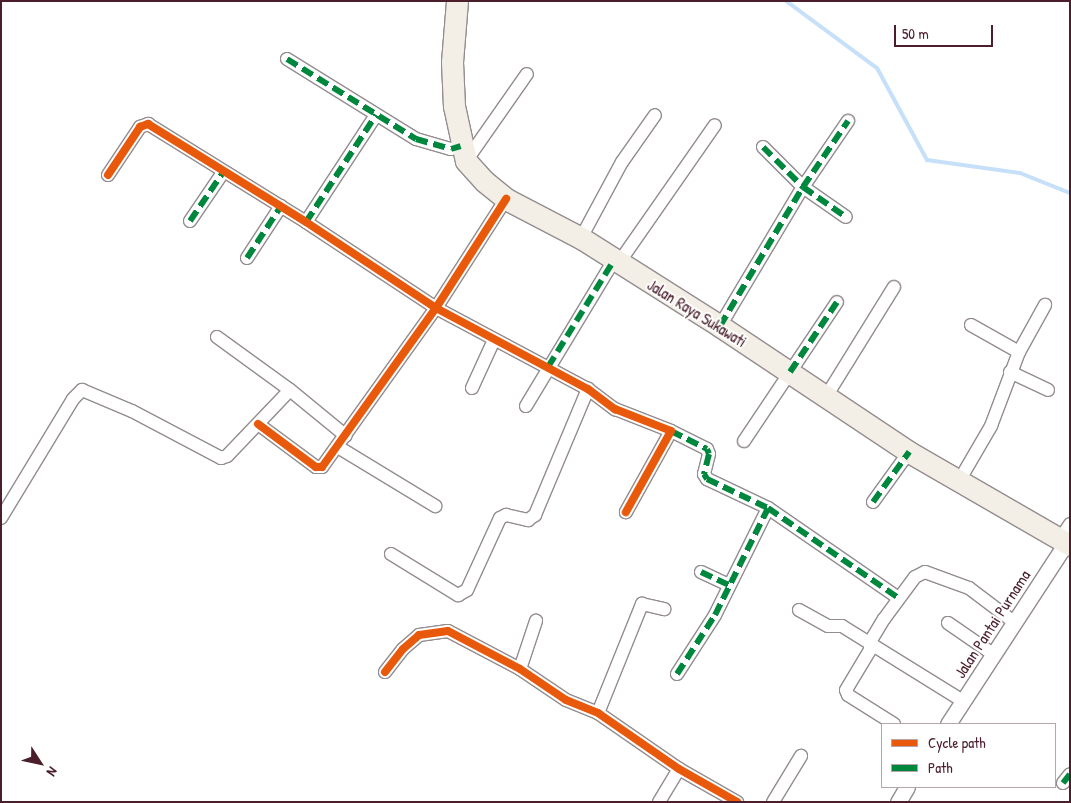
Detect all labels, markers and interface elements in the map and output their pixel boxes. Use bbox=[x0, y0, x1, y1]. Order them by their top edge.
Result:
scale bar bbox=[896, 15, 995, 47]
text: 50 m bbox=[902, 23, 929, 44]
street label: Jalan Raya Sukawati bbox=[644, 275, 750, 351]
street label: Jalan Pantai Purnama bbox=[950, 566, 1034, 682]
legend bbox=[881, 723, 1056, 788]
text: Cycle path bbox=[928, 732, 986, 753]
north arrow bbox=[15, 738, 65, 788]
text: Path bbox=[928, 757, 953, 778]
text: N bbox=[43, 763, 63, 780]

